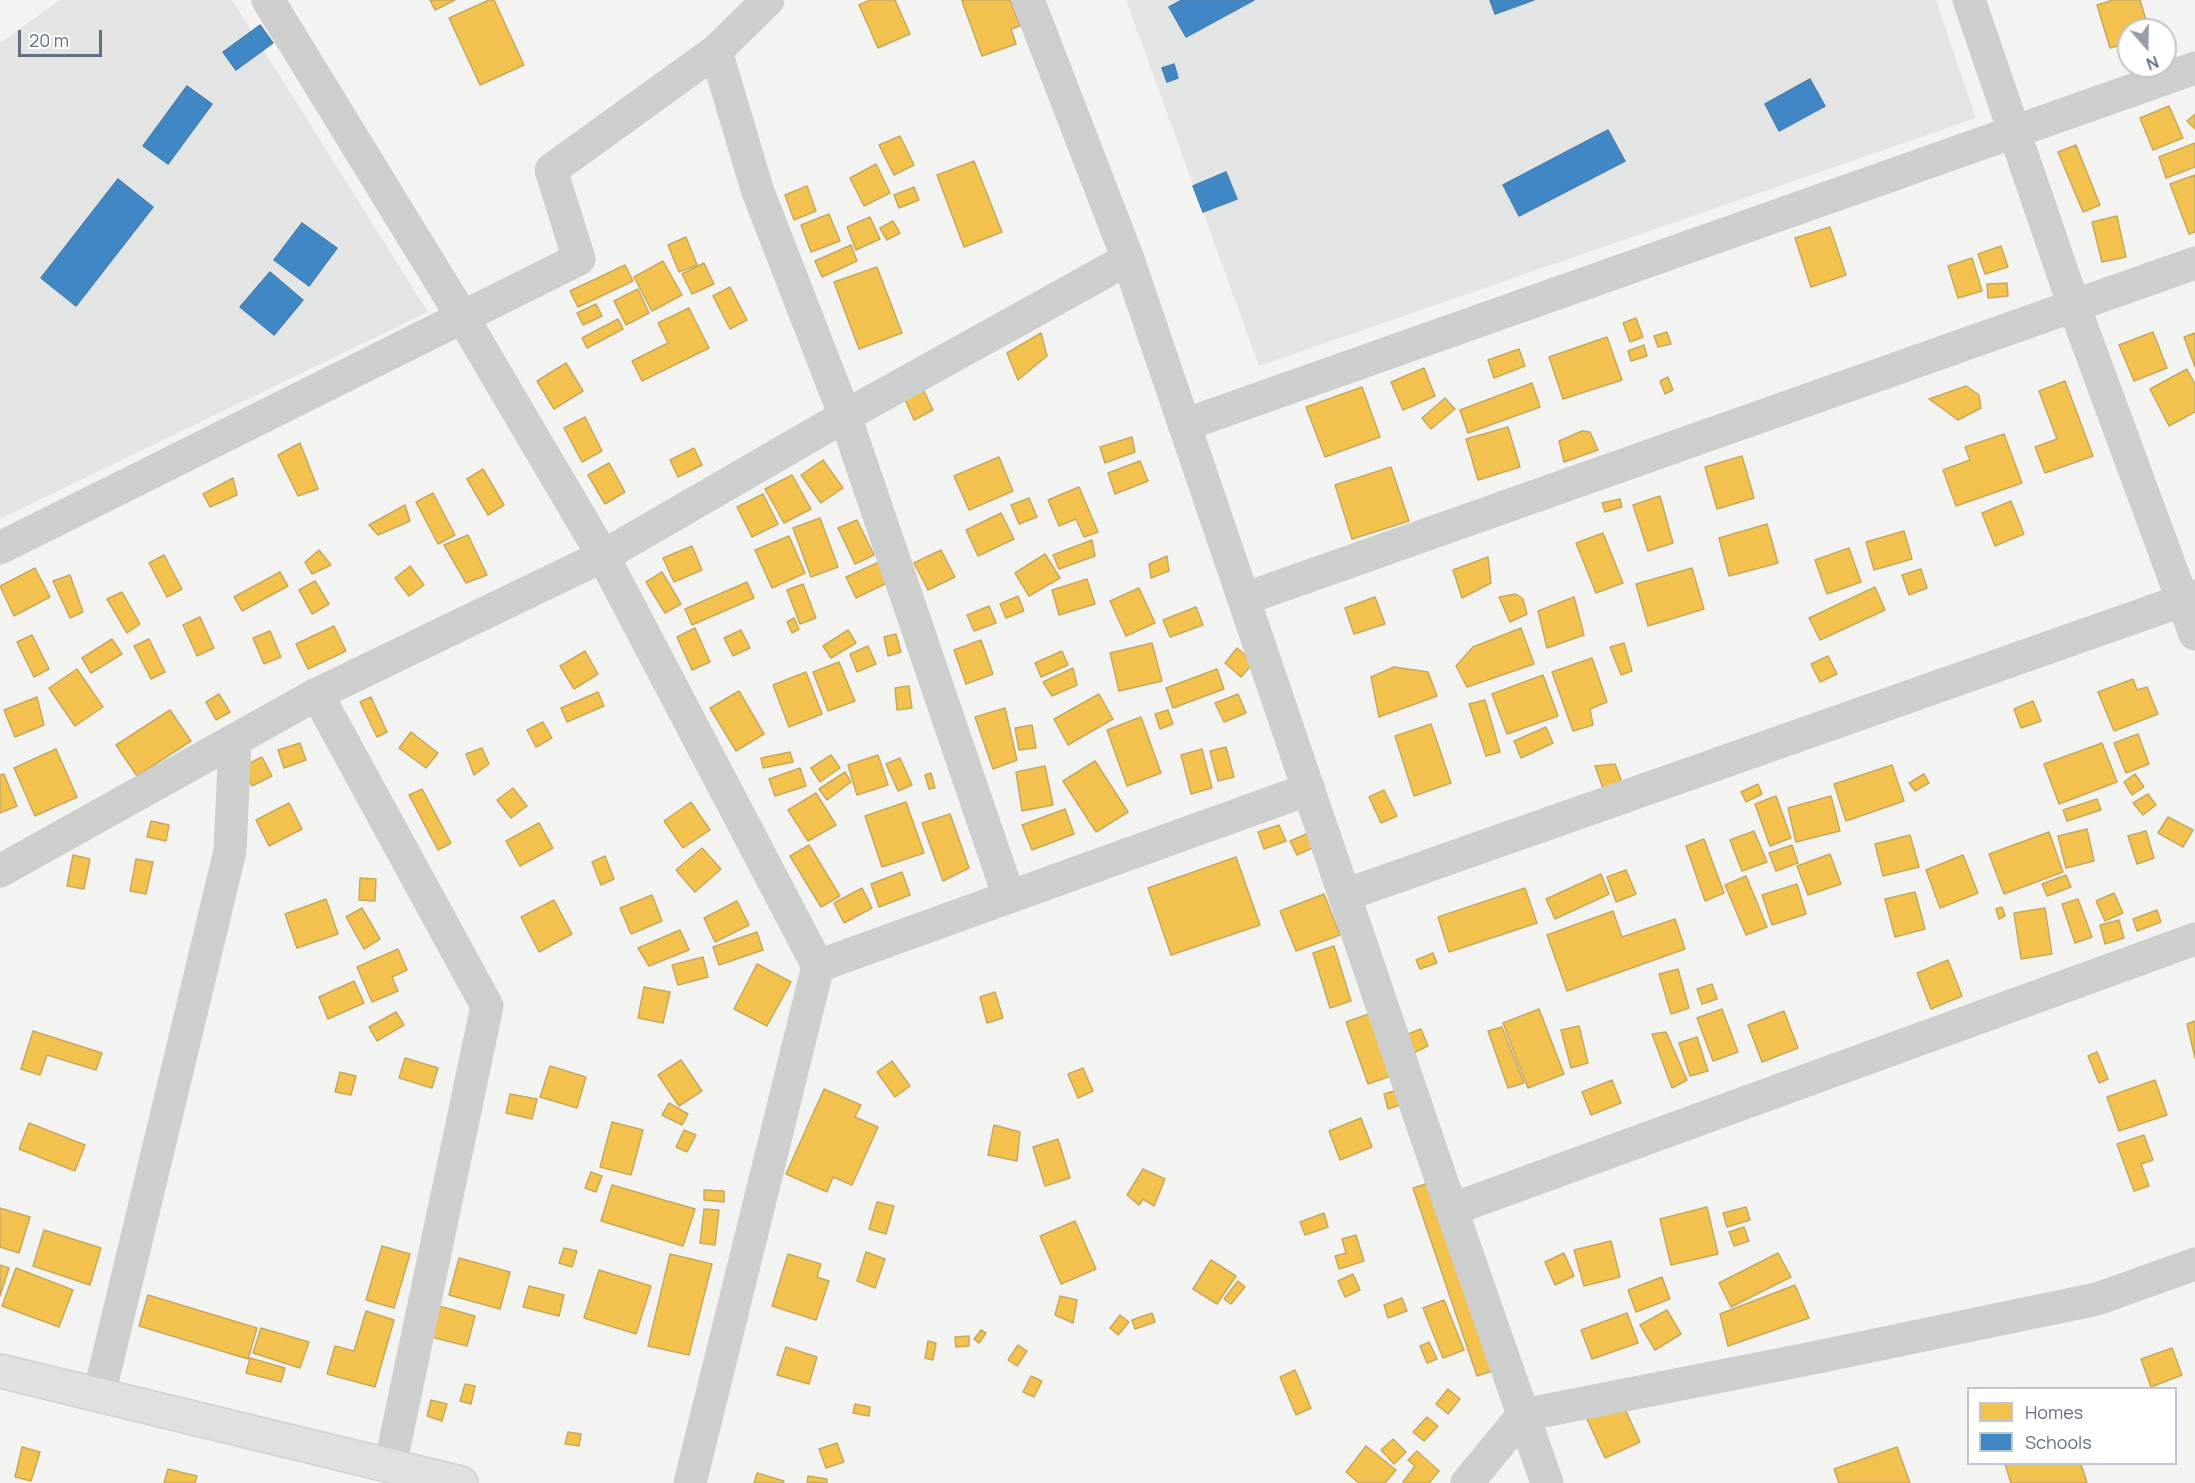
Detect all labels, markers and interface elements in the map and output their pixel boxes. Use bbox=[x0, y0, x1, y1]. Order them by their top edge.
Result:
scale bar bbox=[21, 18, 105, 56]
north arrow bbox=[2117, 18, 2177, 78]
text: 20 m bbox=[29, 28, 69, 52]
text: N bbox=[2143, 51, 2162, 75]
legend bbox=[1967, 1387, 2177, 1465]
text: Homes bbox=[2025, 1400, 2083, 1424]
text: Schools bbox=[2025, 1430, 2092, 1454]

